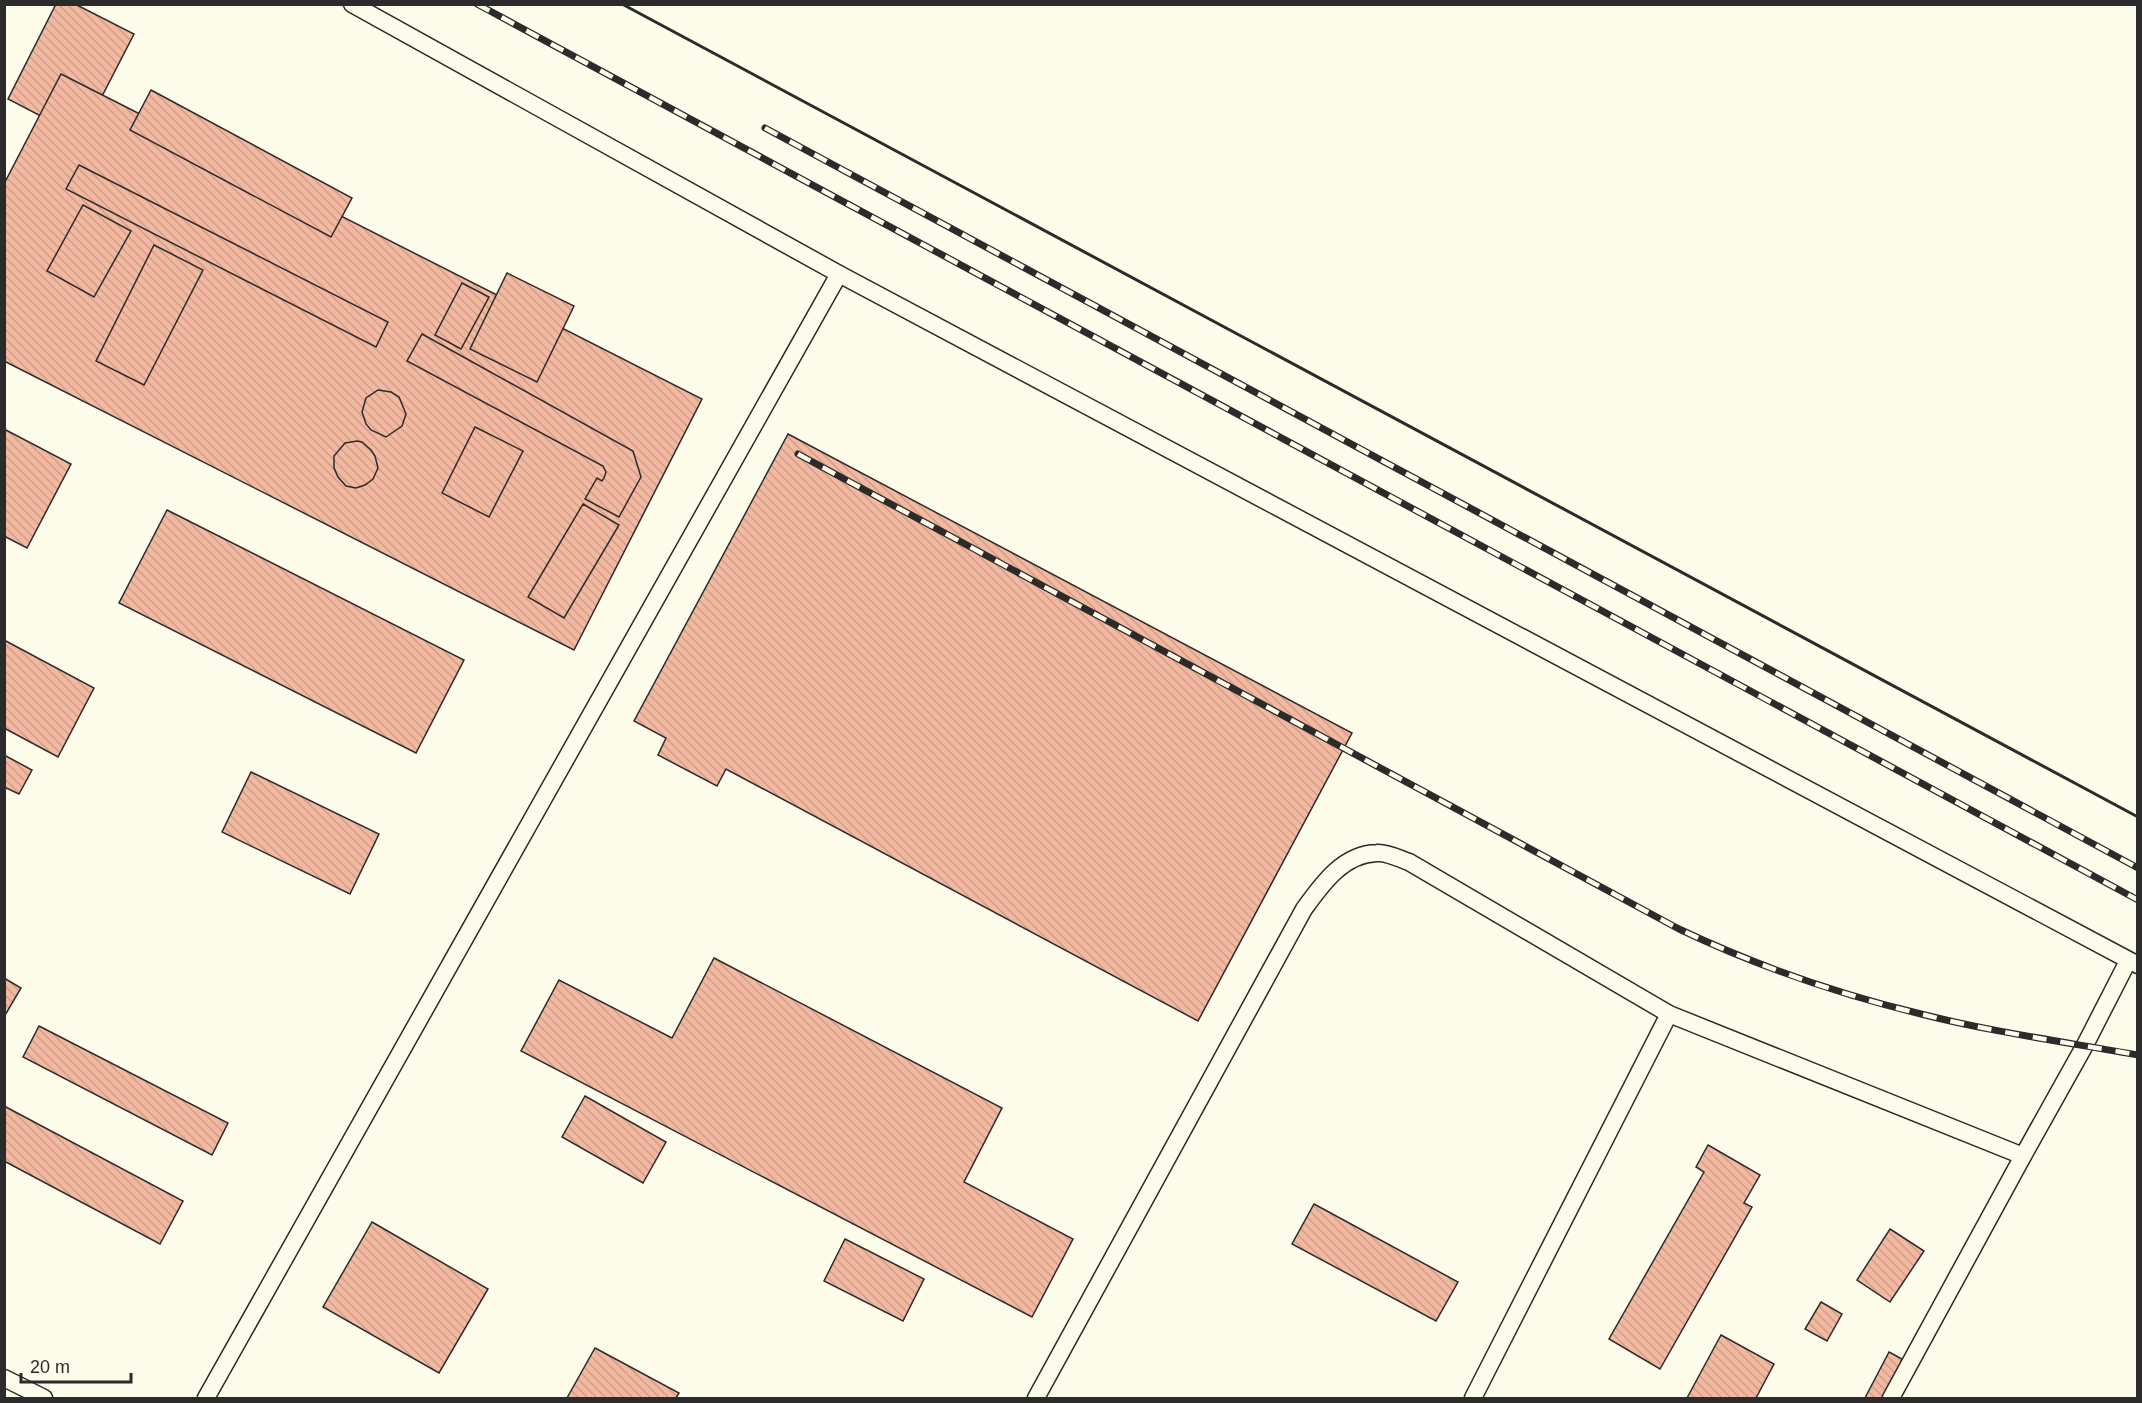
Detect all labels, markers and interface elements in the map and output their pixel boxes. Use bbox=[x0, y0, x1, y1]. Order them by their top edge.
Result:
scale bar bbox=[21, 1346, 130, 1384]
text: 20 m bbox=[30, 1357, 70, 1377]

